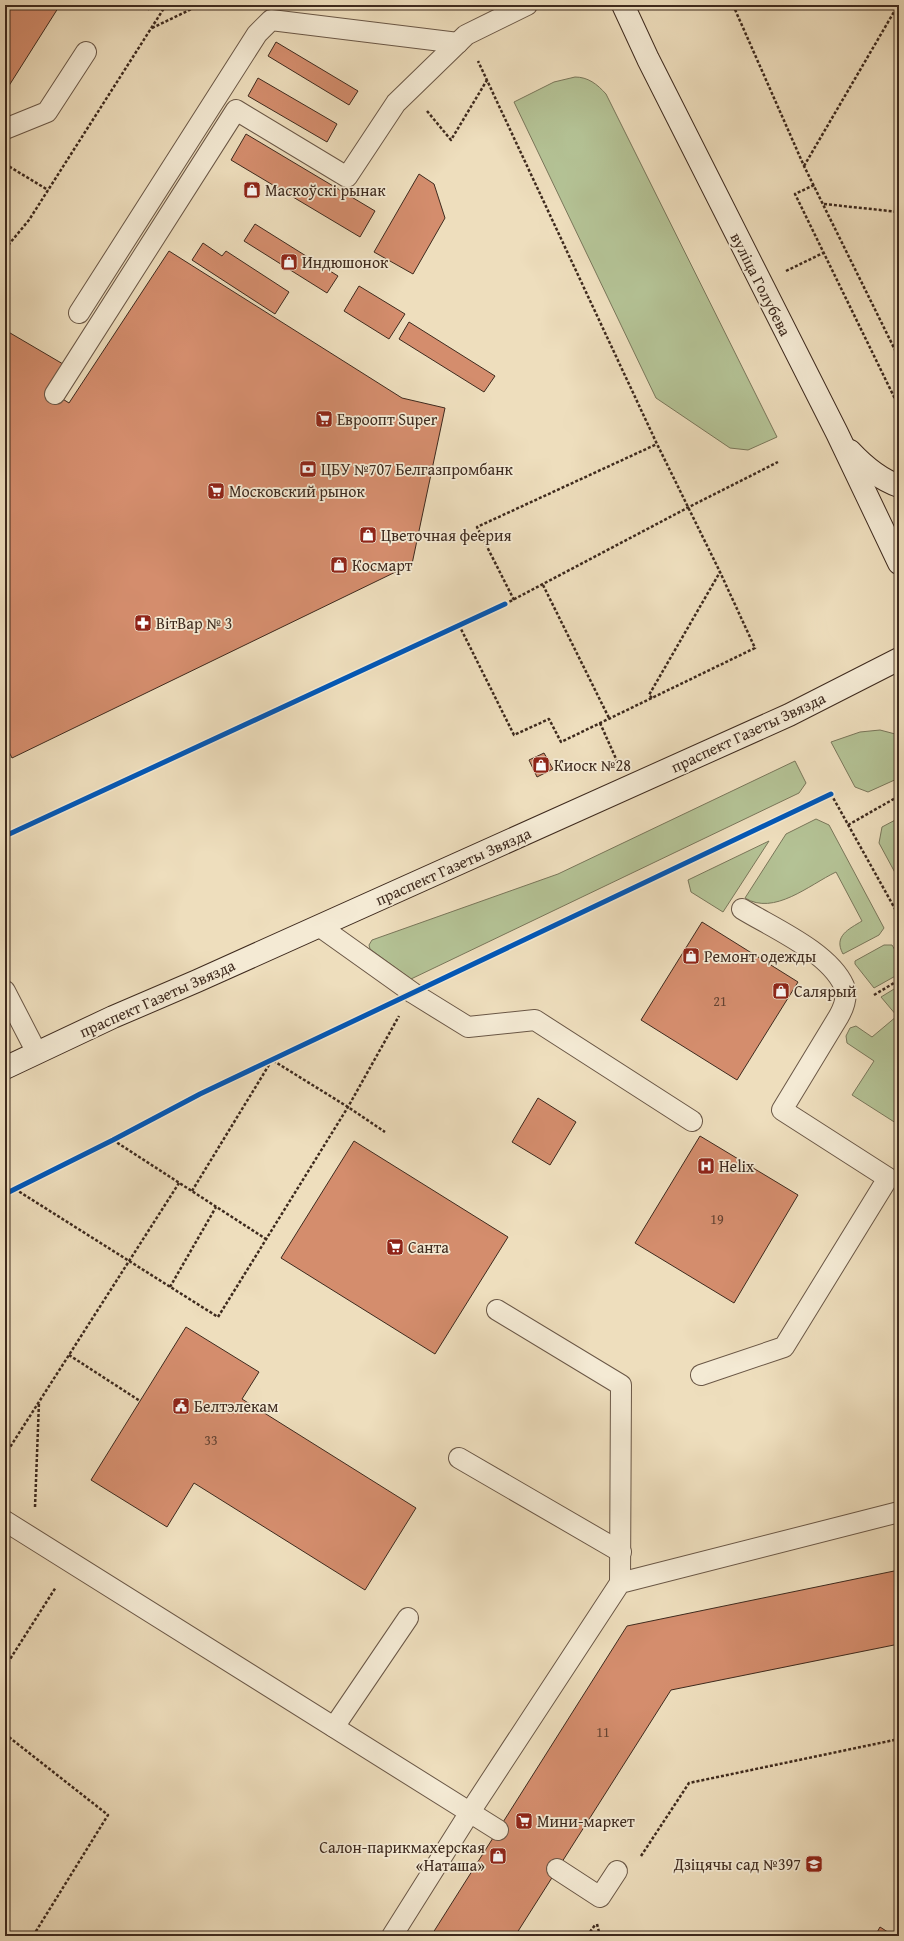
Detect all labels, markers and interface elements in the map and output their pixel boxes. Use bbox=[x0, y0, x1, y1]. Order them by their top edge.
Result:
place label: Маскоўскі рынак bbox=[265, 178, 386, 202]
shop icon: Маскоўскі рынак bbox=[242, 180, 262, 200]
street label: вуліца Голубева bbox=[725, 228, 798, 340]
place label: Индюшонок bbox=[302, 250, 389, 274]
shop icon: Индюшонок bbox=[279, 252, 299, 272]
place label: Евроопт Super bbox=[337, 407, 438, 431]
supermarket icon: Евроопт Super bbox=[314, 409, 334, 429]
place label: ЦБУ №707 Белгазпромбанк bbox=[321, 457, 513, 481]
bank icon: ЦБУ №707 Белгазпромбанк bbox=[298, 459, 318, 479]
place label: Московский рынок bbox=[229, 479, 365, 503]
supermarket icon: Московский рынок bbox=[206, 481, 226, 501]
place label: Цветочная феерия bbox=[381, 523, 512, 547]
shop icon: Цветочная феерия bbox=[358, 525, 378, 545]
place label: Космарт bbox=[352, 553, 413, 577]
shop icon: Космарт bbox=[329, 555, 349, 575]
place label: ВітВар № 3 bbox=[156, 611, 232, 635]
pharmacy icon: ВітВар № 3 bbox=[133, 613, 153, 633]
street label: праспект Газеты Звязда bbox=[667, 685, 830, 778]
place label: Киоск №28 bbox=[554, 753, 631, 777]
shop icon: Киоск №28 bbox=[531, 755, 551, 775]
street label: праспект Газеты Звязда bbox=[371, 821, 535, 911]
place label: Ремонт одежды bbox=[704, 944, 816, 968]
shop icon: Ремонт одежды bbox=[681, 946, 701, 966]
street label: праспект Газеты Звязда bbox=[75, 953, 239, 1043]
place label: Салярый bbox=[794, 979, 857, 1003]
shop icon: Салярый bbox=[771, 981, 791, 1001]
house number: 21 bbox=[713, 991, 727, 1011]
place label: Helix bbox=[719, 1154, 755, 1178]
hospital icon: Helix bbox=[696, 1156, 716, 1176]
house number: 19 bbox=[710, 1209, 724, 1229]
place label: Санта bbox=[408, 1235, 449, 1259]
supermarket icon: Санта bbox=[385, 1237, 405, 1257]
place label: Белтэлекам bbox=[194, 1394, 278, 1418]
public building icon: Белтэлекам bbox=[171, 1396, 191, 1416]
house number: 33 bbox=[204, 1430, 218, 1450]
house number: 11 bbox=[596, 1722, 610, 1742]
place label: Мини-маркет bbox=[537, 1809, 635, 1833]
supermarket icon: Мини-маркет bbox=[514, 1811, 534, 1831]
place label: Салон-парикмахерская «Наташа» bbox=[319, 1835, 485, 1877]
shop icon: Салон-парикмахерская «Наташа» bbox=[488, 1846, 508, 1866]
place label: Дзіцячы сад №397 bbox=[673, 1852, 801, 1876]
school or university icon: Дзіцячы сад №397 bbox=[804, 1854, 824, 1874]

